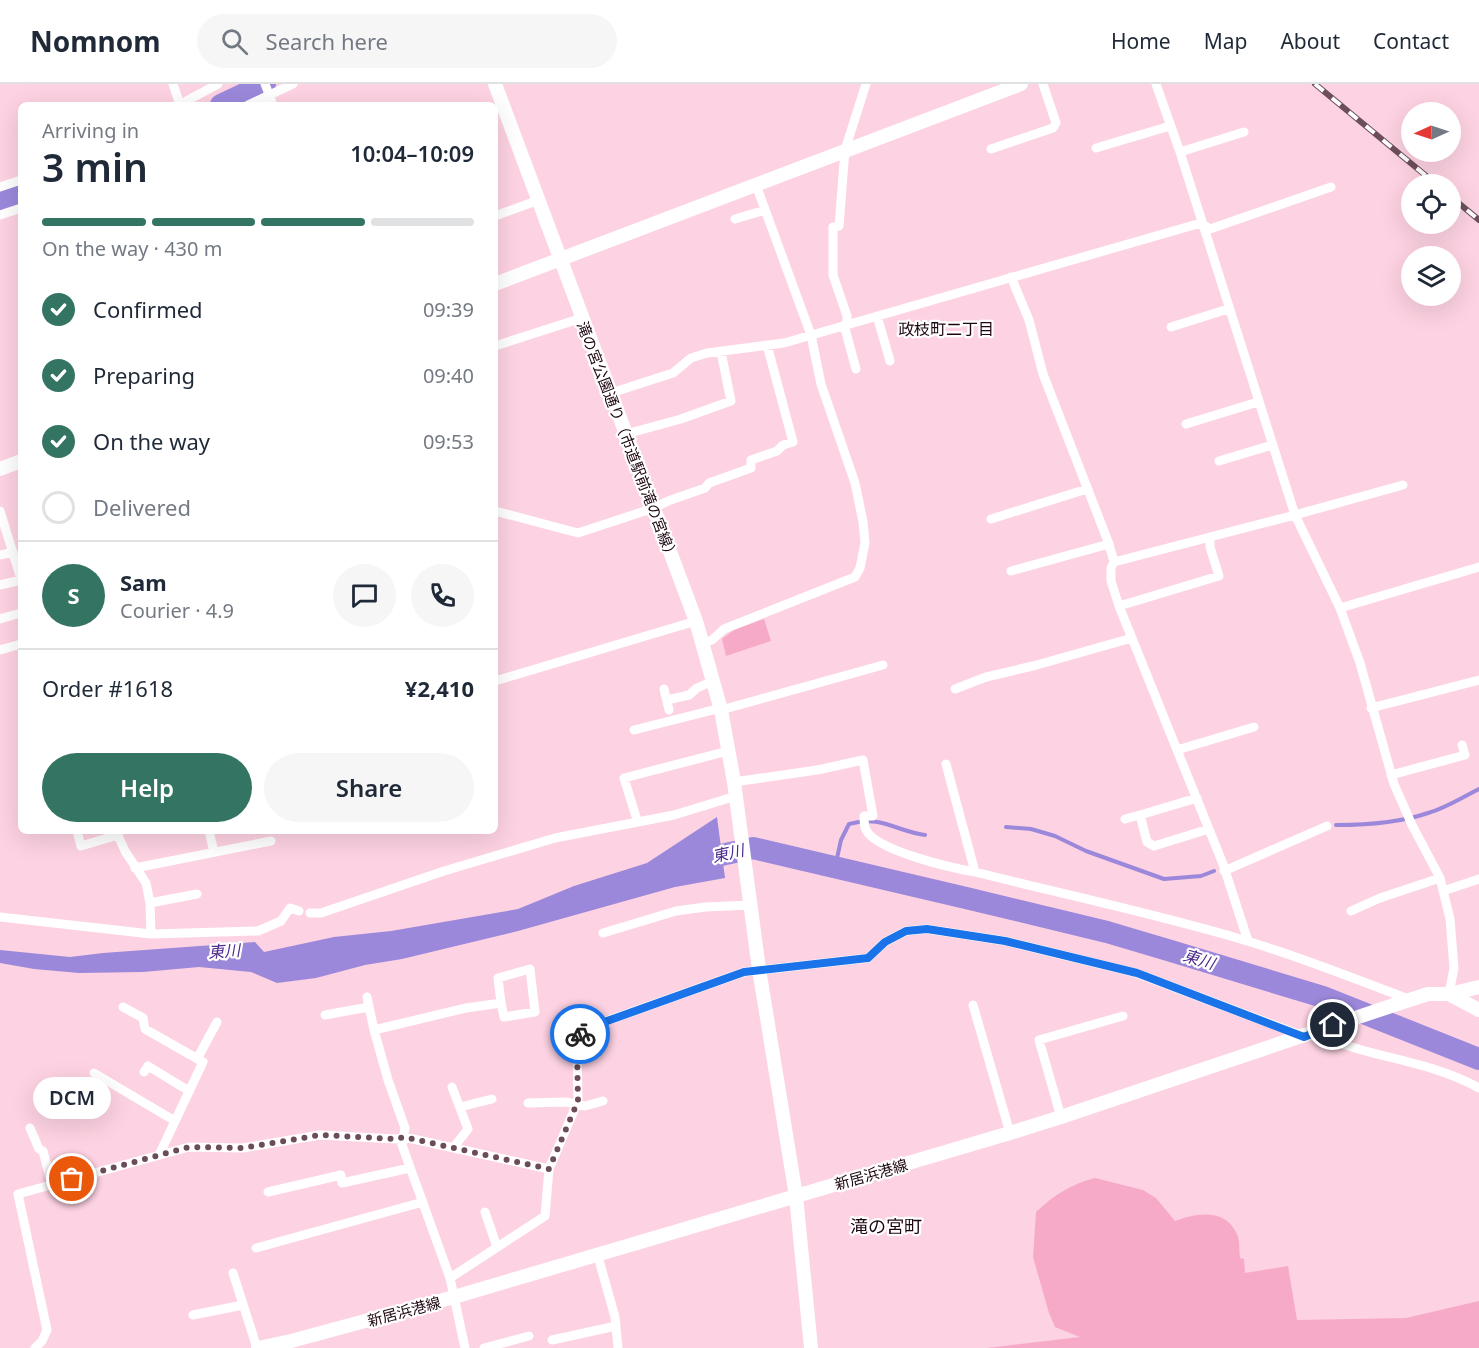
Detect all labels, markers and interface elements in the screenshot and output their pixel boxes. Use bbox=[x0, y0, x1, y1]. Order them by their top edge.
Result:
search box bbox=[197, 14, 617, 68]
text: Nomnom bbox=[30, 22, 161, 60]
icon: search bbox=[218, 25, 251, 58]
text: Search here bbox=[266, 26, 388, 56]
text: Home bbox=[1111, 27, 1171, 55]
text: Map bbox=[1204, 27, 1247, 55]
text: About bbox=[1280, 27, 1340, 55]
text: Contact bbox=[1373, 27, 1449, 55]
north arrow bbox=[1401, 102, 1461, 162]
map controls bbox=[1401, 102, 1461, 306]
text: Arriving in bbox=[42, 117, 139, 144]
text: 10:04–10:09 bbox=[350, 138, 474, 168]
text: 3 min bbox=[42, 140, 148, 193]
button: locate bbox=[1401, 174, 1461, 234]
text: On the way · 430 m bbox=[42, 235, 222, 262]
button: layers bbox=[1401, 246, 1461, 306]
icon: check bbox=[42, 293, 75, 326]
text: Confirmed bbox=[93, 294, 203, 324]
text: 09:39 bbox=[423, 296, 474, 323]
street label: 滝の宮公園通り（市道駅前滝の宮線） bbox=[573, 318, 683, 564]
district label: 政枝町二丁目 bbox=[898, 318, 994, 340]
icon: check bbox=[42, 359, 75, 392]
text: Preparing bbox=[93, 360, 195, 390]
text: 09:40 bbox=[423, 362, 474, 389]
icon: check bbox=[42, 425, 75, 458]
text: On the way bbox=[93, 426, 210, 456]
text: 09:53 bbox=[423, 428, 474, 455]
text: Delivered bbox=[93, 492, 191, 522]
button: chat bbox=[333, 564, 396, 627]
button: phone bbox=[411, 564, 474, 627]
text: Sam bbox=[120, 567, 167, 597]
text: S bbox=[67, 580, 80, 610]
text: Courier · 4.9 bbox=[120, 597, 234, 624]
text: Order #1618 bbox=[42, 673, 173, 703]
text: ¥2,410 bbox=[405, 673, 474, 703]
button: Help bbox=[42, 753, 252, 822]
button: Share bbox=[264, 753, 474, 822]
water label: 東川 bbox=[710, 838, 748, 867]
water label: 東川 bbox=[207, 939, 243, 963]
water label: 東川 bbox=[1180, 944, 1219, 975]
pin bbox=[1307, 999, 1358, 1050]
courier bbox=[550, 1004, 610, 1064]
icon: home bbox=[1316, 1008, 1349, 1041]
icon: bike bbox=[564, 1018, 597, 1051]
callout: DCM bbox=[33, 1077, 111, 1119]
text: DCM bbox=[49, 1084, 95, 1111]
pin bbox=[46, 1153, 97, 1204]
street label: 新居浜港線 bbox=[832, 1154, 910, 1194]
icon: bag bbox=[55, 1162, 88, 1195]
district label: 滝の宮町 bbox=[850, 1214, 922, 1238]
street label: 新居浜港線 bbox=[365, 1292, 443, 1330]

